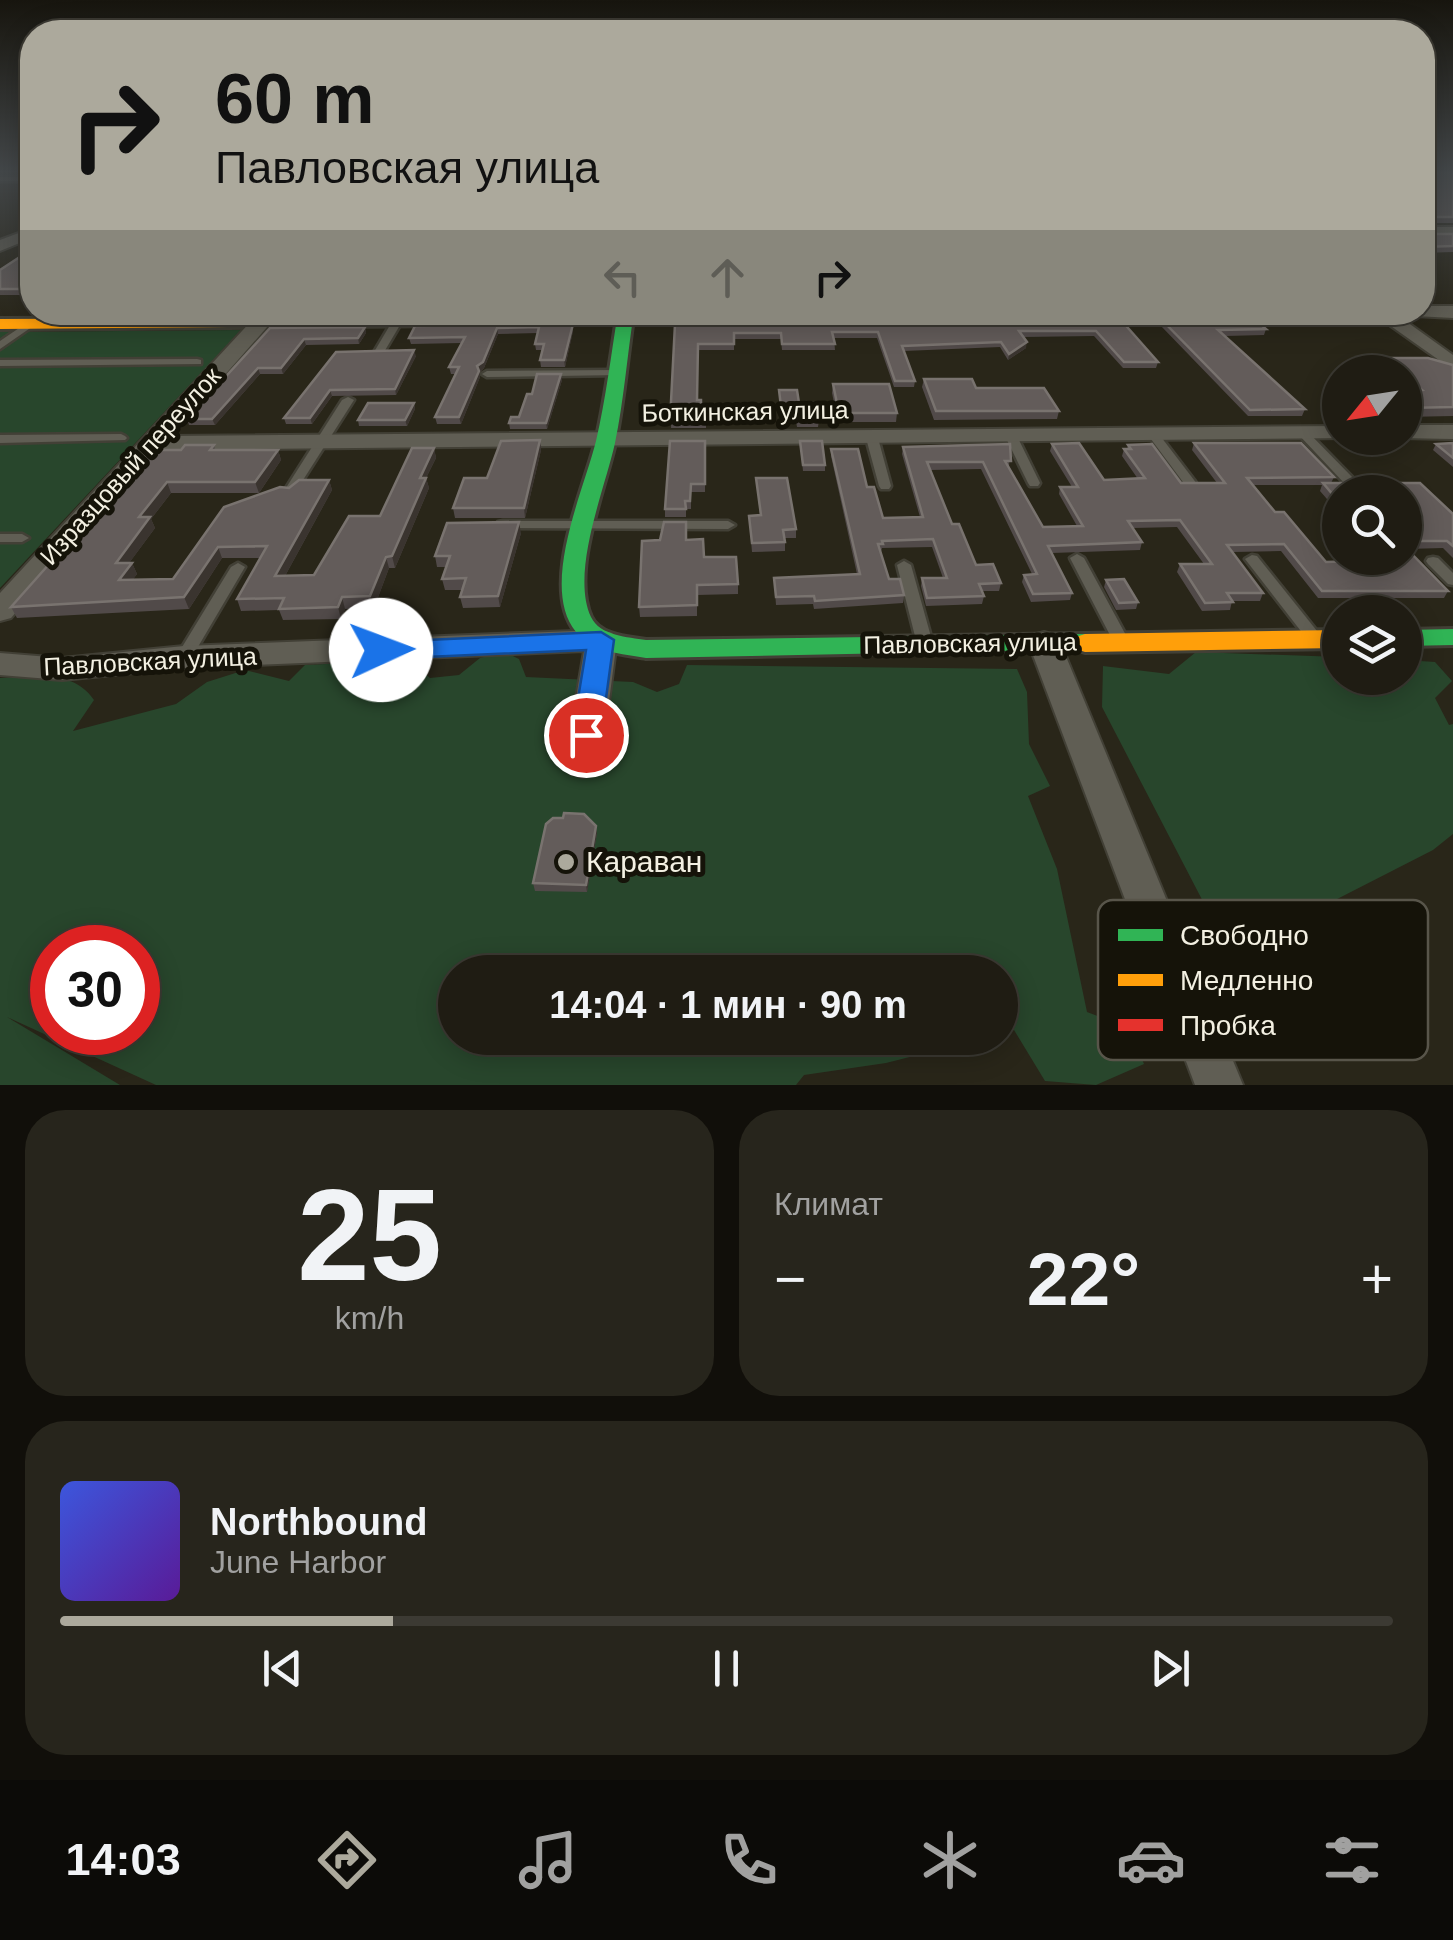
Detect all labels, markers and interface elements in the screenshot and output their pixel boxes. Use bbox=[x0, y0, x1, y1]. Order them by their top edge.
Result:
icon: right bbox=[50, 60, 180, 190]
text: 60 m bbox=[215, 60, 375, 138]
text: Павловская улица bbox=[215, 142, 599, 193]
icon: left bbox=[595, 250, 650, 305]
icon: ahead bbox=[700, 250, 755, 305]
icon: right bbox=[805, 250, 860, 305]
north arrow bbox=[1322, 355, 1422, 455]
map controls bbox=[1322, 355, 1422, 695]
street label: Изразцовый переулок bbox=[34, 361, 226, 570]
street label: Боткинская улица bbox=[641, 395, 849, 427]
button: search bbox=[1322, 475, 1422, 575]
button: layers bbox=[1322, 595, 1422, 695]
position arrow bbox=[329, 598, 433, 702]
street label: Павловская улица bbox=[863, 627, 1077, 659]
street label: Павловская улица bbox=[43, 641, 257, 681]
pin bbox=[544, 693, 629, 778]
icon: arrive bbox=[559, 708, 614, 763]
place label: Караван bbox=[586, 845, 702, 878]
marker: Караван bbox=[555, 851, 577, 873]
legend bbox=[1098, 900, 1428, 1060]
text: Свободно bbox=[1180, 920, 1309, 951]
speed limit sign: 30 bbox=[30, 925, 160, 1055]
text: Медленно bbox=[1180, 965, 1313, 996]
text: 14:04 · 1 мин · 90 m bbox=[549, 984, 907, 1026]
text: Пробка bbox=[1180, 1010, 1276, 1041]
text: 25 bbox=[297, 1162, 442, 1308]
text: Климат bbox=[774, 1186, 883, 1222]
text: 22° bbox=[1027, 1237, 1140, 1321]
text: − bbox=[774, 1248, 806, 1310]
text: + bbox=[1361, 1248, 1393, 1310]
text: km/h bbox=[335, 1300, 404, 1336]
text: Northbound bbox=[210, 1501, 427, 1543]
text: June Harbor bbox=[210, 1544, 386, 1580]
icon: previous bbox=[255, 1641, 310, 1696]
icon: pause bbox=[699, 1641, 754, 1696]
icon: next bbox=[1143, 1641, 1198, 1696]
icon: directions bbox=[312, 1825, 382, 1895]
icon: music bbox=[513, 1825, 583, 1895]
icon: phone bbox=[714, 1825, 784, 1895]
icon: climate bbox=[915, 1825, 985, 1895]
icon: car bbox=[1116, 1825, 1186, 1895]
icon: filters bbox=[1317, 1825, 1387, 1895]
text: 14:03 bbox=[66, 1834, 181, 1885]

